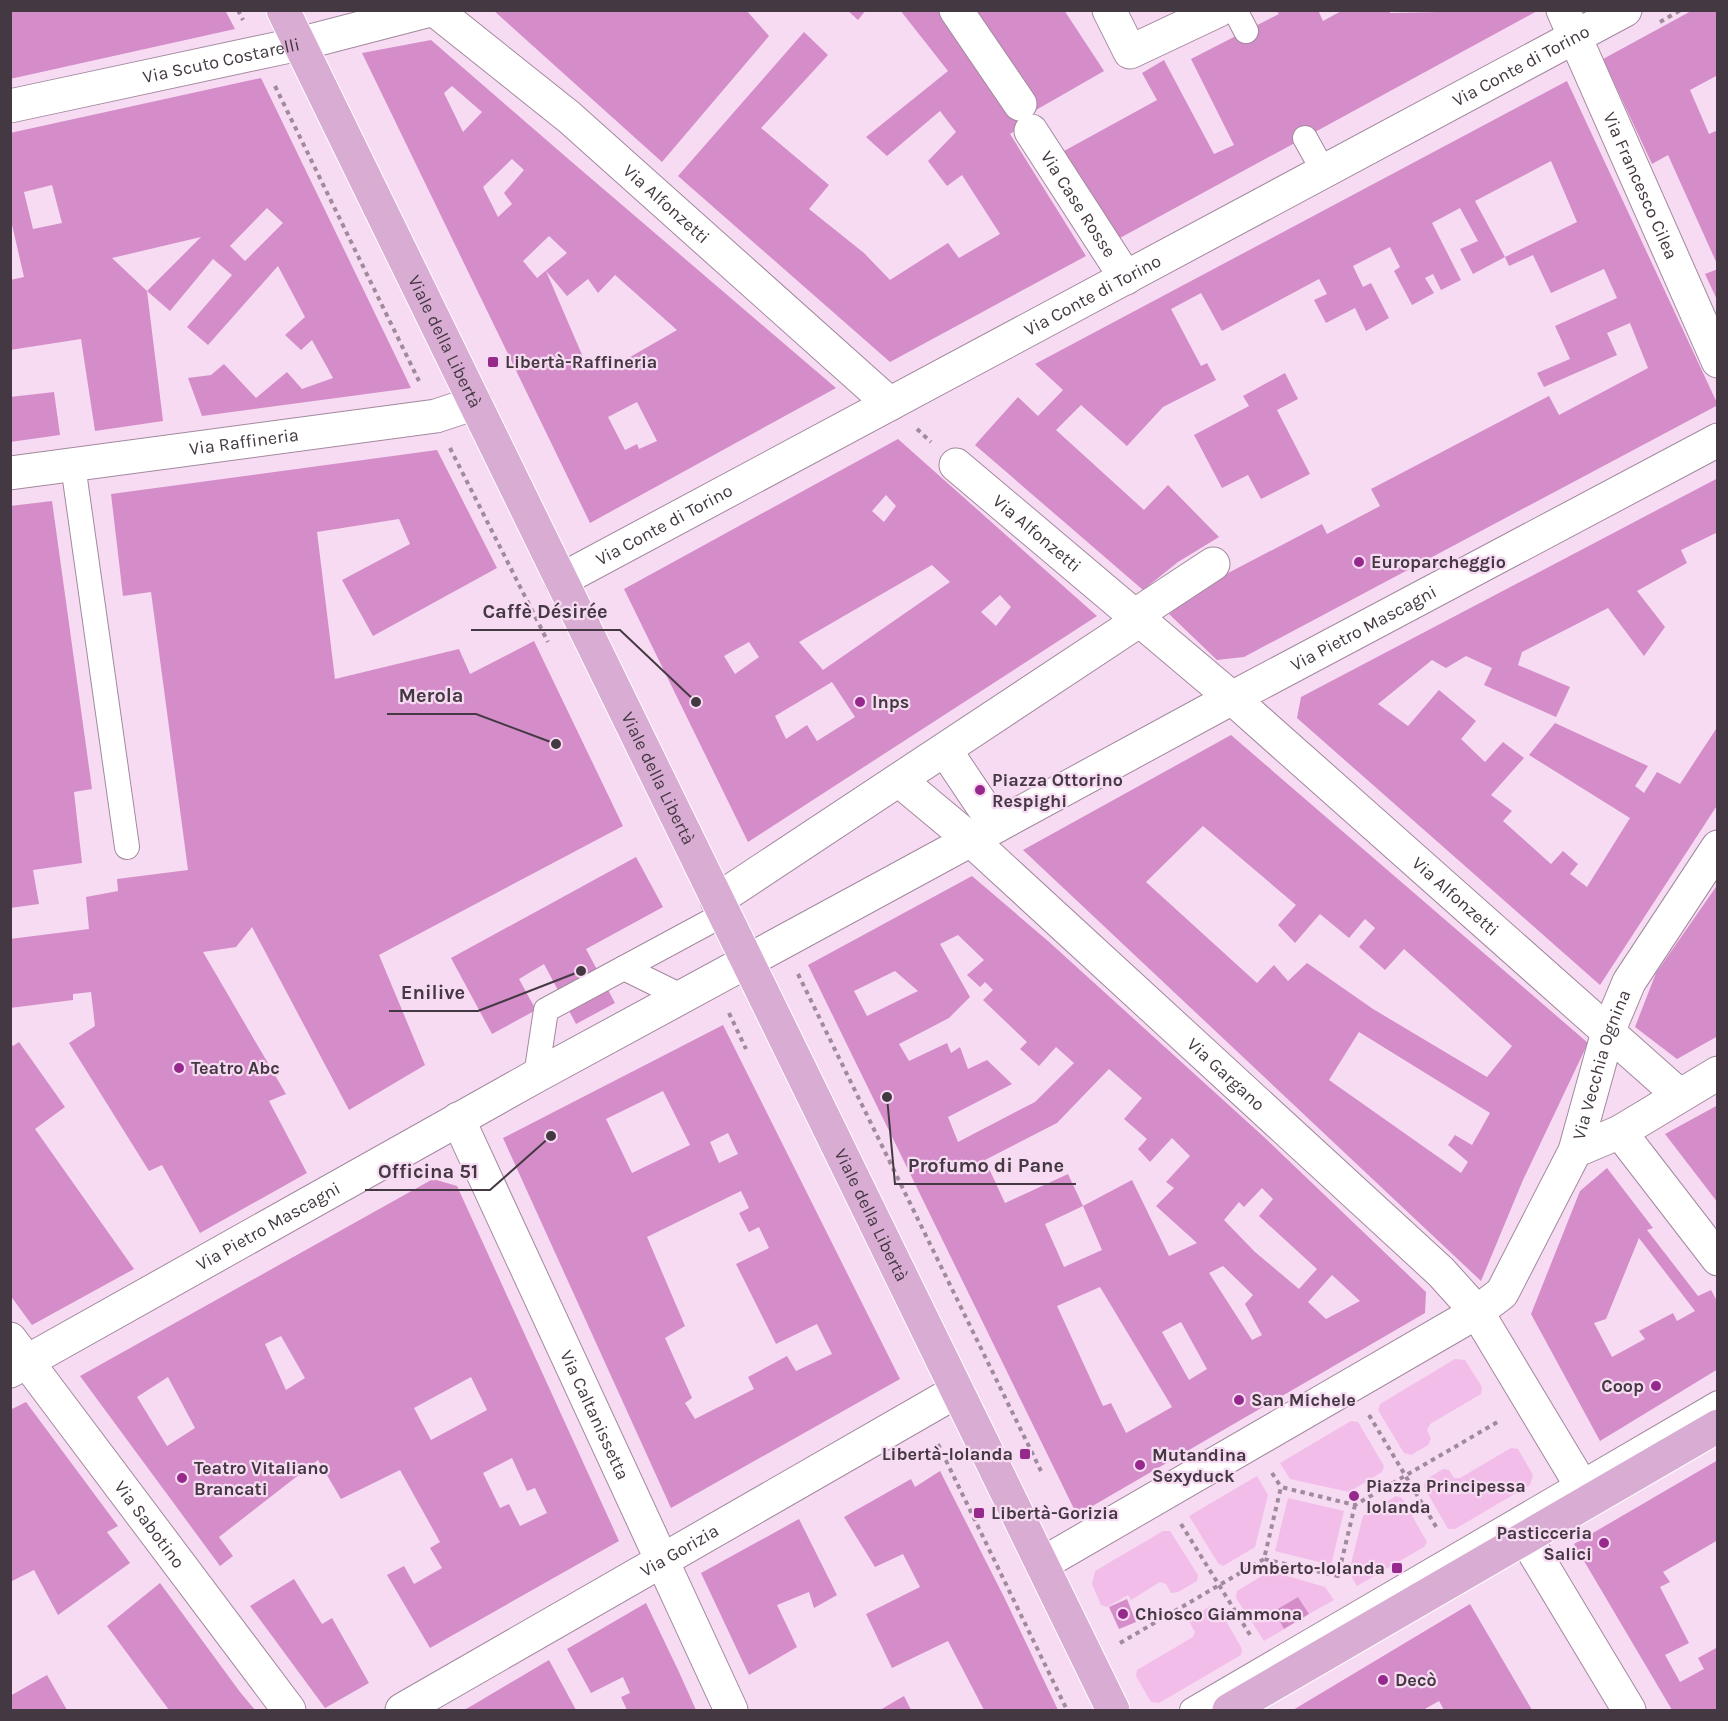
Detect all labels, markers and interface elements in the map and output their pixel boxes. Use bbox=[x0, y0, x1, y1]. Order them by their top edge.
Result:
street label: Via Conte di Torino bbox=[1449, 20, 1593, 111]
street label: Via Scuto Costarelli bbox=[141, 33, 302, 88]
street label: Via Francesco Cilea bbox=[1598, 109, 1683, 263]
street label: Via Case Rosse bbox=[1036, 147, 1121, 262]
street label: Via Alfonzetti bbox=[618, 160, 714, 248]
street label: Via Conte di Torino bbox=[1020, 250, 1165, 341]
street label: Viale della Libertà bbox=[403, 272, 487, 412]
place label: Libertà-Raffineria bbox=[505, 351, 657, 373]
marker: Libertà-Raffineria bbox=[486, 355, 500, 369]
street label: Via Raffineria bbox=[188, 423, 300, 460]
street label: Via Conte di Torino bbox=[592, 479, 736, 570]
street label: Via Alfonzetti bbox=[988, 490, 1086, 577]
place label: Europarcheggio bbox=[1371, 551, 1506, 573]
marker: Europarcheggio bbox=[1352, 555, 1366, 569]
street label: Via Pietro Mascagni bbox=[1287, 580, 1440, 676]
callout: Caffè Désirée bbox=[471, 592, 620, 630]
text: Caffè Désirée bbox=[482, 600, 608, 623]
callout: Merola bbox=[387, 676, 476, 714]
text: Merola bbox=[398, 684, 464, 707]
place label: Inps bbox=[872, 691, 909, 713]
marker: Inps bbox=[853, 695, 867, 709]
street label: Viale della Libertà bbox=[616, 708, 700, 848]
place label: Piazza Ottorino Respighi bbox=[992, 769, 1123, 812]
marker: Piazza Ottorino Respighi bbox=[973, 783, 987, 797]
street label: Via Alfonzetti bbox=[1407, 852, 1503, 941]
callout: Enilive bbox=[389, 973, 478, 1011]
text: Enilive bbox=[401, 981, 465, 1004]
street label: Via Vecchia Ognina bbox=[1568, 986, 1636, 1142]
street label: Via Gargano bbox=[1182, 1033, 1270, 1116]
place label: Teatro Abc bbox=[191, 1057, 280, 1079]
marker: Teatro Abc bbox=[172, 1061, 186, 1075]
street label: Viale della Libertà bbox=[830, 1145, 913, 1285]
callout: Profumo di Pane bbox=[895, 1146, 1076, 1184]
callout: Officina 51 bbox=[365, 1152, 490, 1190]
text: Profumo di Pane bbox=[908, 1154, 1064, 1177]
text: Officina 51 bbox=[378, 1160, 478, 1183]
street label: Via Pietro Mascagni bbox=[192, 1177, 344, 1275]
street label: Via Caltanissetta bbox=[555, 1347, 634, 1483]
place label: Coop bbox=[1601, 1375, 1644, 1397]
marker: Coop bbox=[1649, 1379, 1663, 1393]
place label: San Michele bbox=[1251, 1389, 1356, 1411]
marker: San Michele bbox=[1232, 1393, 1246, 1407]
place label: Libertà-Iolanda bbox=[882, 1443, 1013, 1465]
place label: Mutandina Sexyduck bbox=[1152, 1444, 1247, 1487]
marker: Libertà-Iolanda bbox=[1018, 1447, 1032, 1461]
place label: Teatro Vitaliano Brancati bbox=[194, 1457, 329, 1500]
marker: Mutandina Sexyduck bbox=[1133, 1458, 1147, 1472]
marker: Teatro Vitaliano Brancati bbox=[175, 1471, 189, 1485]
place label: Piazza Principessa Iolanda bbox=[1366, 1475, 1526, 1518]
street label: Via Sabotino bbox=[109, 1476, 189, 1573]
marker: Piazza Principessa Iolanda bbox=[1347, 1489, 1361, 1503]
place label: Libertà-Gorizia bbox=[991, 1502, 1119, 1524]
marker: Libertà-Gorizia bbox=[972, 1506, 986, 1520]
street label: Via Gorizia bbox=[636, 1519, 723, 1582]
place label: Pasticceria Salici bbox=[1496, 1522, 1592, 1565]
marker: Pasticceria Salici bbox=[1597, 1536, 1611, 1550]
place label: Umberto-Iolanda bbox=[1239, 1557, 1385, 1579]
marker: Umberto-Iolanda bbox=[1390, 1561, 1404, 1575]
place label: Chiosco Giammona bbox=[1135, 1603, 1302, 1625]
marker: Chiosco Giammona bbox=[1116, 1607, 1130, 1621]
place label: Decò bbox=[1395, 1669, 1437, 1691]
marker: Decò bbox=[1376, 1673, 1390, 1687]

